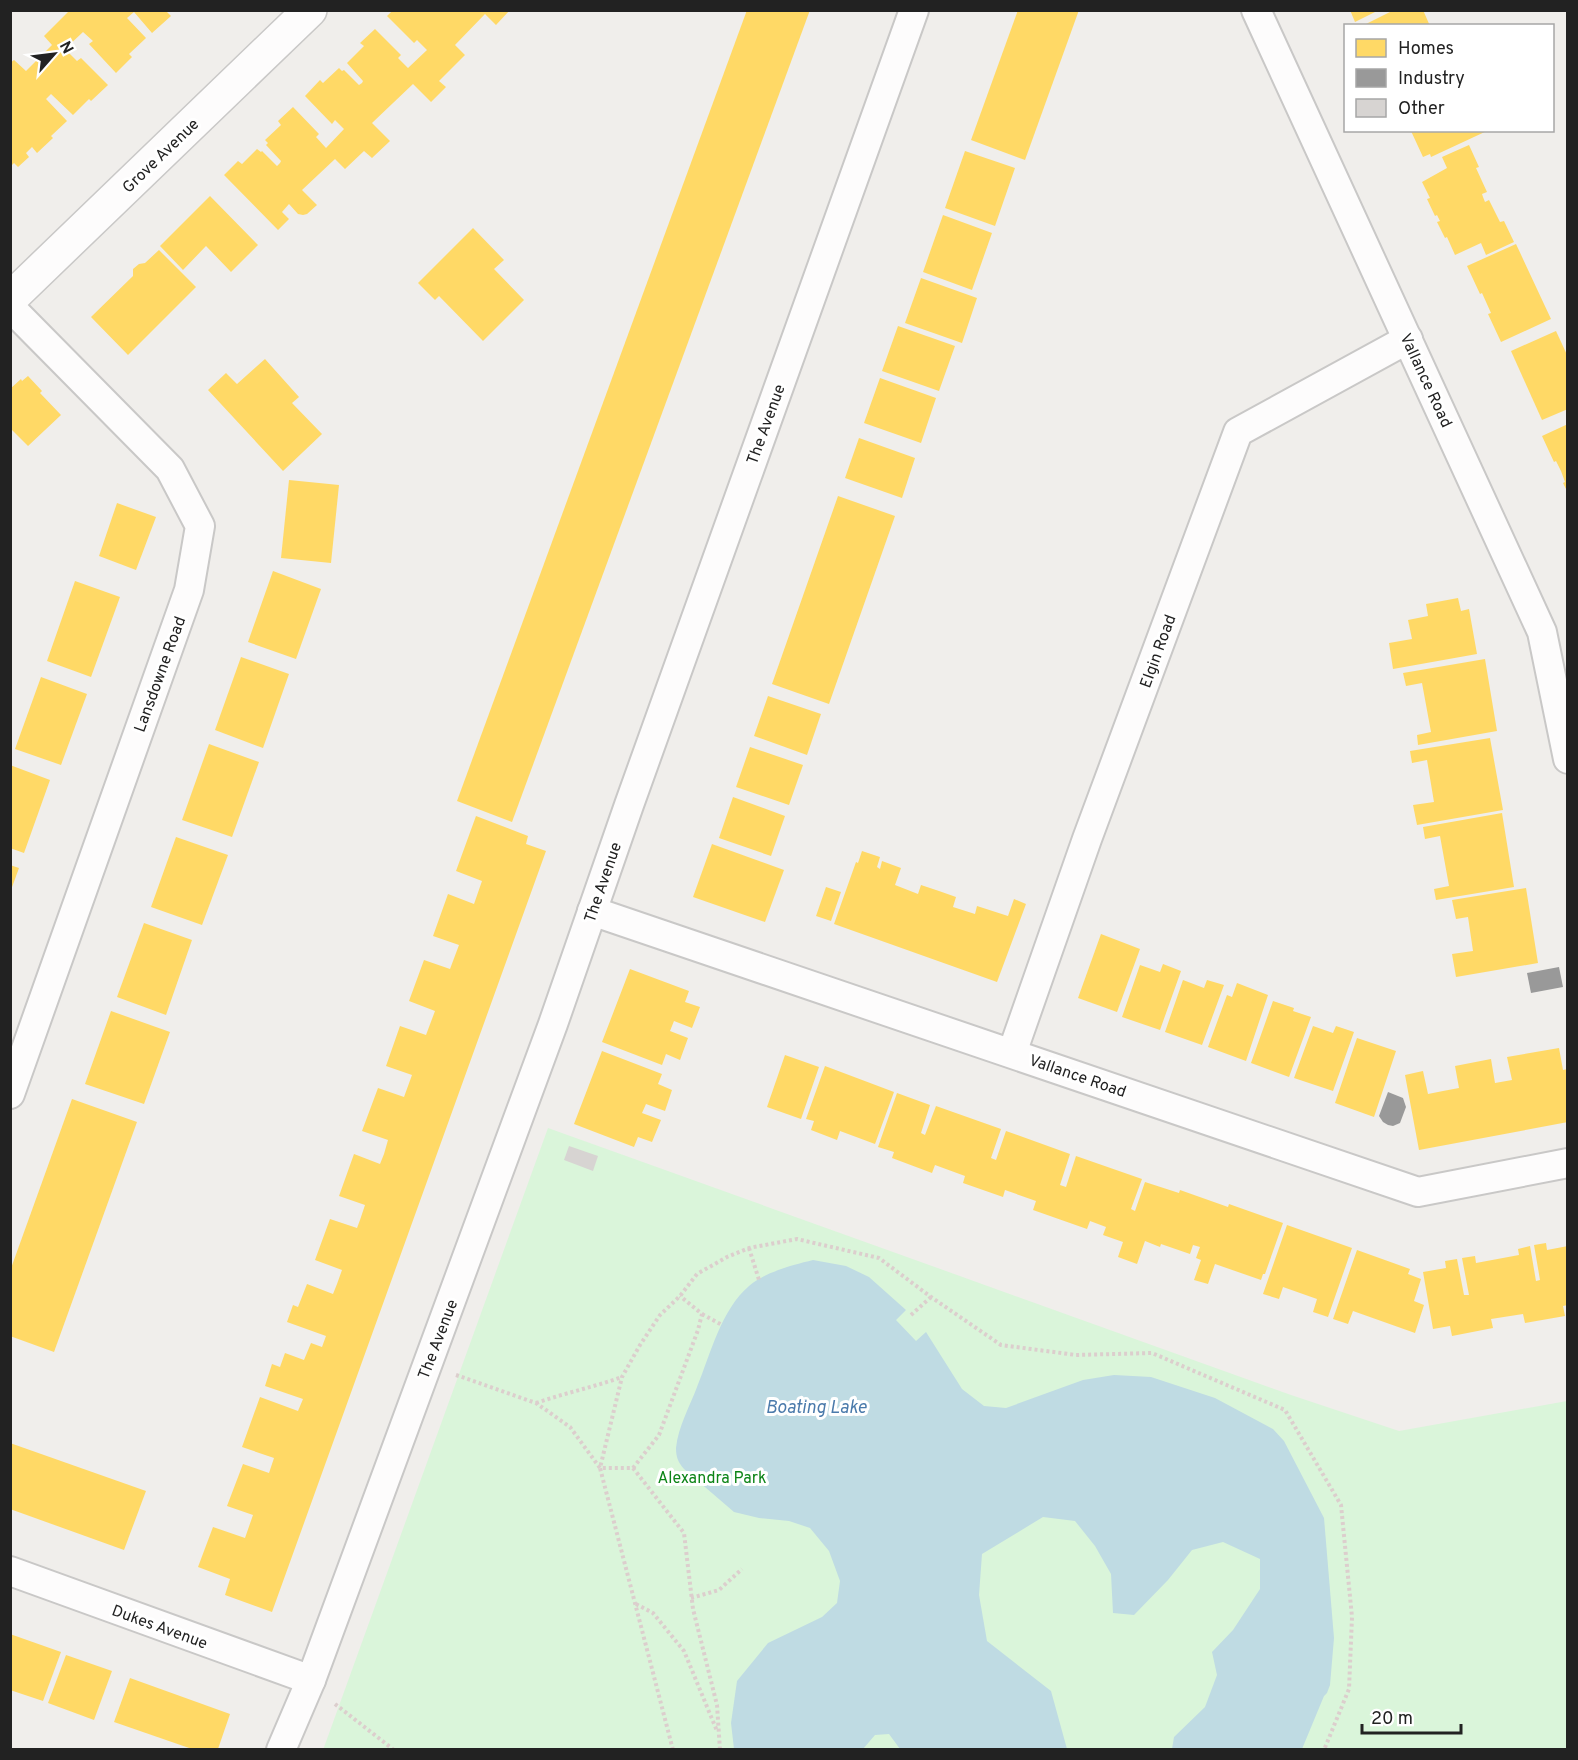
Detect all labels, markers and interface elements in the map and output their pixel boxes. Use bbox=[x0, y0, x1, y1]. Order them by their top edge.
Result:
north arrow bbox=[24, 24, 84, 84]
legend bbox=[1344, 24, 1554, 132]
text: N bbox=[54, 38, 77, 58]
text: Homes bbox=[1398, 38, 1454, 61]
text: Industry bbox=[1398, 68, 1465, 91]
text: Other bbox=[1398, 98, 1445, 121]
street label: Grove Avenue bbox=[119, 115, 204, 198]
street label: Vallance Road bbox=[1395, 331, 1456, 431]
street label: The Avenue bbox=[743, 382, 791, 467]
street label: Elgin Road bbox=[1136, 612, 1181, 691]
street label: Lansdowne Road bbox=[131, 614, 191, 735]
street label: The Avenue bbox=[581, 840, 627, 926]
street label: Vallance Road bbox=[1026, 1051, 1129, 1103]
street label: The Avenue bbox=[415, 1297, 463, 1382]
water label: Boating Lake bbox=[766, 1397, 867, 1420]
park label: Alexandra Park bbox=[657, 1469, 767, 1489]
street label: Dukes Avenue bbox=[109, 1601, 210, 1654]
scale bar bbox=[1362, 1697, 1461, 1735]
text: 20 m bbox=[1371, 1708, 1413, 1731]

